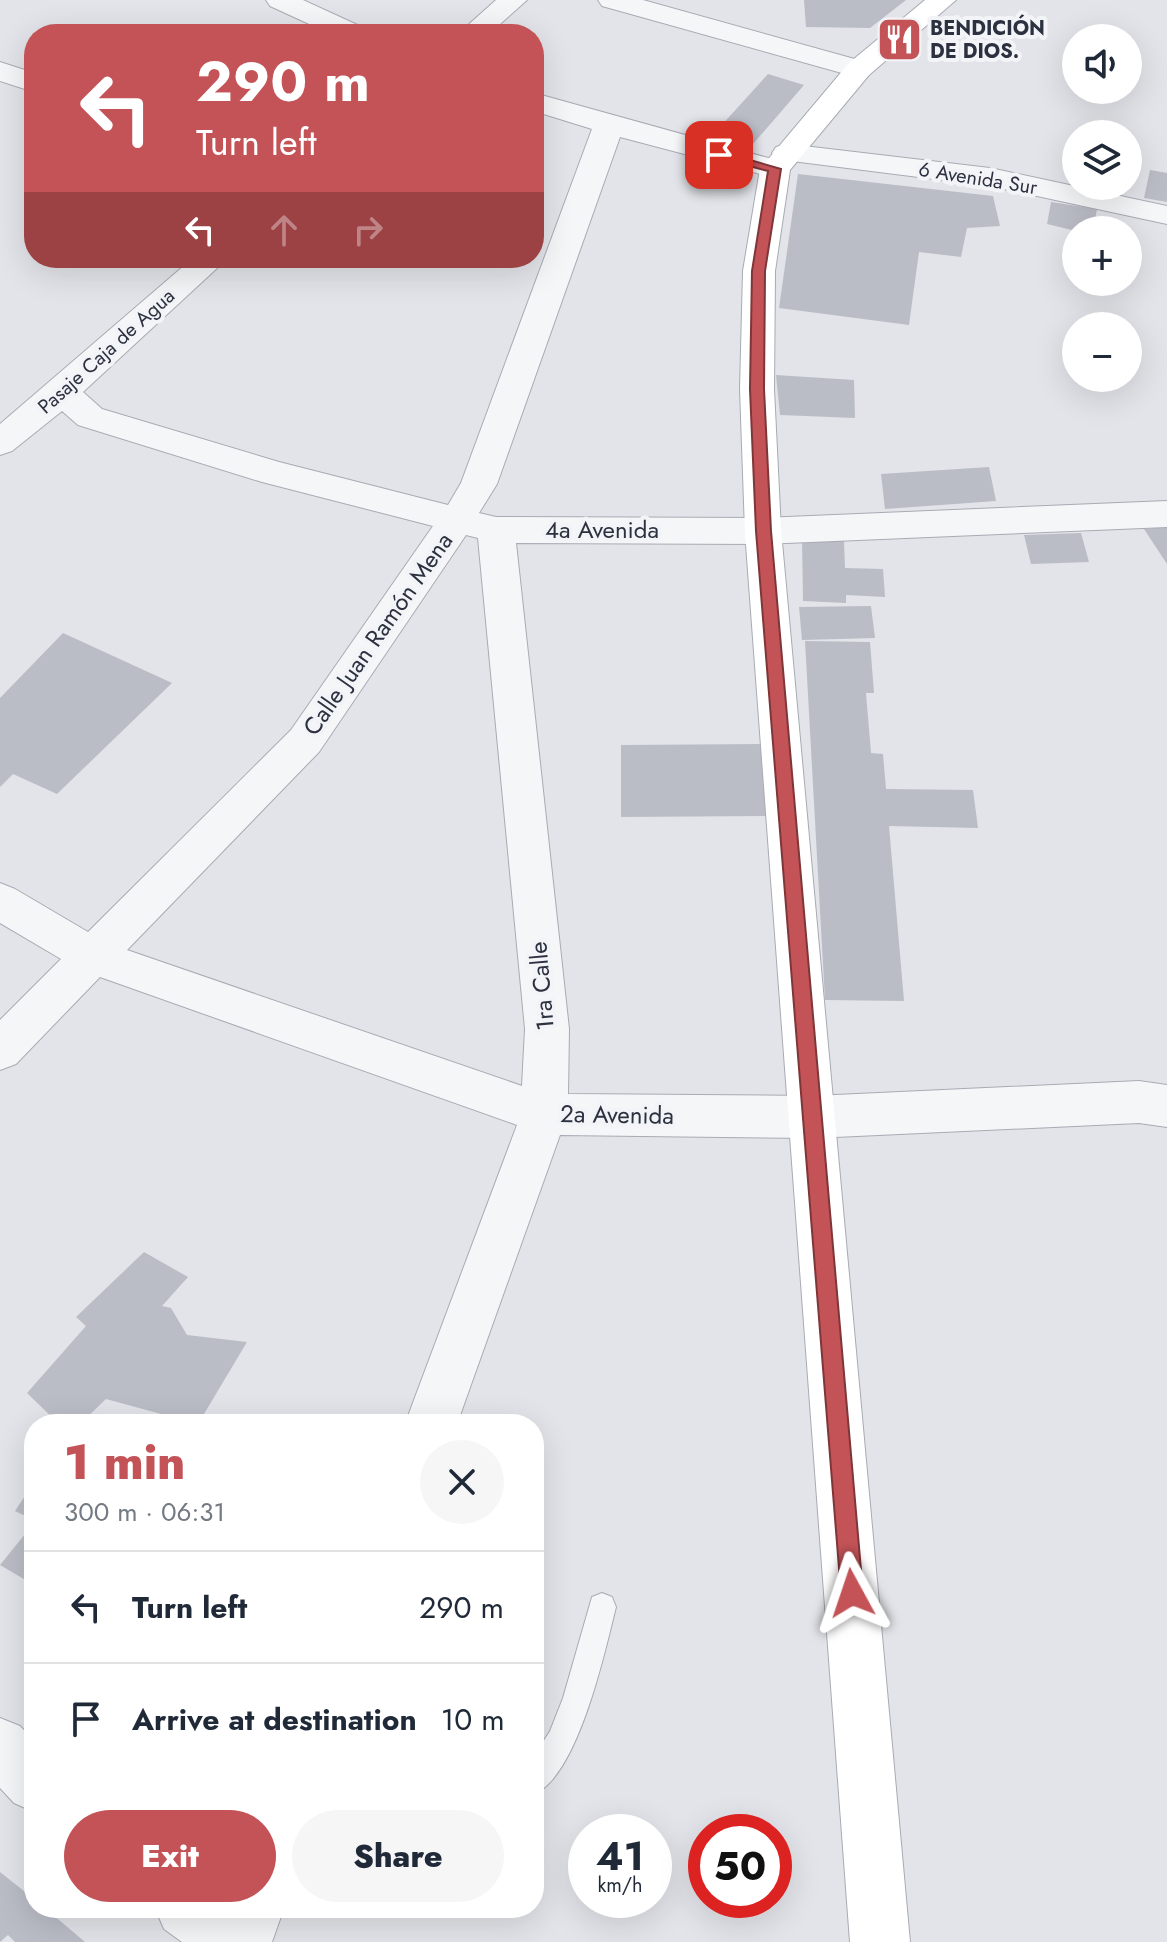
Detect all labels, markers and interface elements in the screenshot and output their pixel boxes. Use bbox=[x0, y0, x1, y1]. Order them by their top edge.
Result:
place label: BENDICIÓN DE DIOS. bbox=[930, 14, 1045, 66]
restaurant icon: BENDICIÓN DE DIOS. bbox=[875, 16, 923, 64]
map controls bbox=[1062, 24, 1142, 392]
button: sound bbox=[1062, 24, 1142, 104]
text: 290 m bbox=[196, 41, 370, 122]
icon: left bbox=[64, 56, 168, 160]
text: Turn left bbox=[196, 116, 317, 168]
button: layers bbox=[1062, 120, 1142, 200]
pin bbox=[685, 121, 753, 189]
icon: arrive bbox=[697, 133, 741, 177]
street label: 6 Avenida Sur bbox=[917, 155, 1039, 202]
icon: left bbox=[178, 208, 222, 252]
icon: ahead bbox=[262, 208, 306, 252]
icon: right bbox=[346, 208, 390, 252]
button: + bbox=[1062, 216, 1142, 296]
street label: Pasaje Caja de Agua bbox=[31, 282, 181, 421]
button: − bbox=[1062, 312, 1142, 392]
street label: 4a Avenida bbox=[545, 512, 659, 547]
street label: Calle Juan Ramón Mena bbox=[294, 525, 461, 742]
street label: 1ra Calle bbox=[520, 940, 563, 1032]
street label: 2a Avenida bbox=[560, 1096, 674, 1133]
text: 1 min bbox=[64, 1428, 185, 1497]
button: close bbox=[420, 1440, 504, 1524]
text: 300 m · 06:31 bbox=[64, 1493, 225, 1531]
position arrow bbox=[810, 1551, 894, 1635]
icon: left bbox=[64, 1585, 108, 1629]
text: Turn left bbox=[132, 1586, 247, 1629]
text: 290 m bbox=[419, 1586, 504, 1629]
icon: arrive bbox=[64, 1697, 108, 1741]
text: Arrive at destination bbox=[132, 1698, 417, 1741]
text: 10 m bbox=[441, 1698, 505, 1741]
button: Exit bbox=[64, 1810, 276, 1902]
button: Share bbox=[292, 1810, 504, 1902]
speed limit sign: 50 bbox=[688, 1814, 792, 1918]
text: 41 bbox=[596, 1827, 644, 1885]
text: km/h bbox=[597, 1871, 643, 1900]

